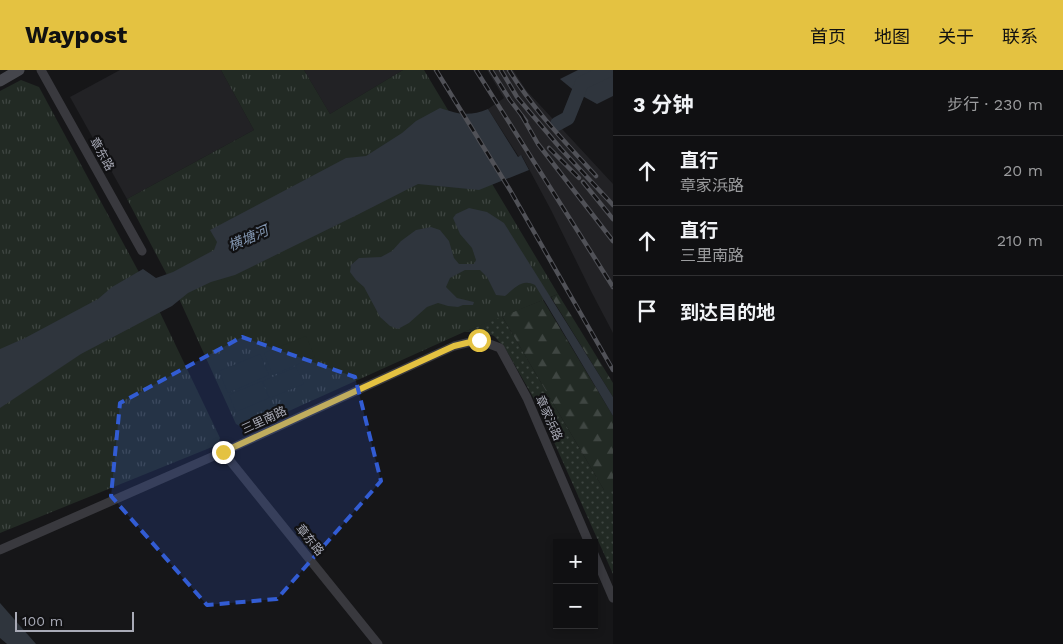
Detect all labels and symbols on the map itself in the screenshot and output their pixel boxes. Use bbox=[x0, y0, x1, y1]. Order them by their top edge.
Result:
street label: 章东路 bbox=[87, 135, 117, 173]
water label: 横塘河 bbox=[226, 221, 273, 254]
route start bbox=[468, 329, 491, 352]
street label: 章家浜路 bbox=[533, 393, 565, 443]
street label: 三里南路 bbox=[239, 404, 289, 436]
route end bbox=[212, 441, 235, 464]
street label: 章东路 bbox=[293, 522, 327, 558]
scale bar bbox=[15, 609, 134, 632]

